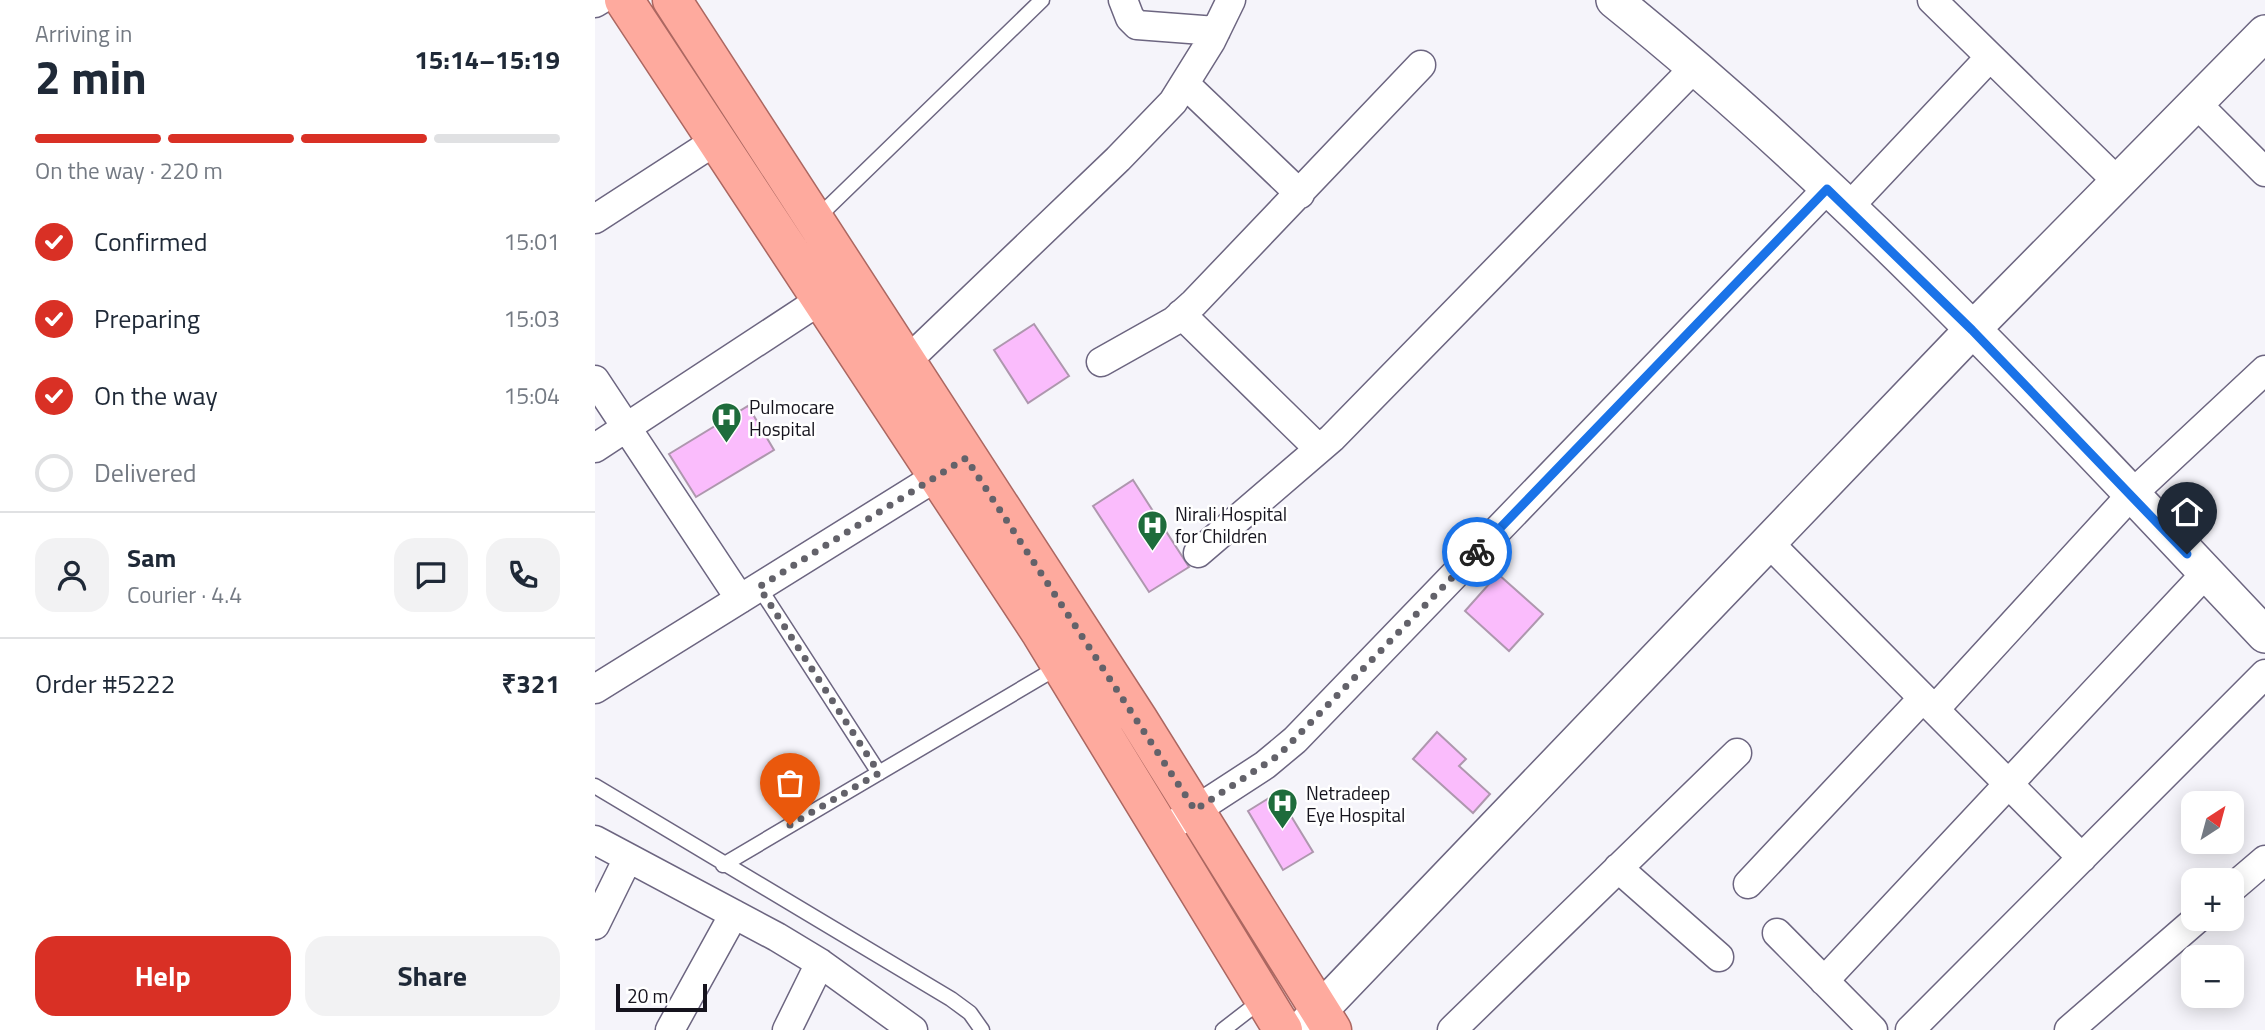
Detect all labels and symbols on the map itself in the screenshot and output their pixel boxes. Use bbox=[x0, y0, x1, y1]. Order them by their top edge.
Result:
place label: Pulmocare Hospital bbox=[749, 392, 834, 443]
hospital icon: Pulmocare Hospital bbox=[709, 401, 743, 445]
pin bbox=[2157, 482, 2217, 554]
place label: Nirali Hospital for Children bbox=[1175, 499, 1287, 550]
hospital icon: Nirali Hospital for Children bbox=[1135, 508, 1169, 552]
courier bbox=[1442, 517, 1512, 587]
pin bbox=[760, 753, 820, 825]
place label: Netradeep Eye Hospital bbox=[1306, 778, 1405, 829]
hospital icon: Netradeep Eye Hospital bbox=[1266, 787, 1300, 831]
north arrow bbox=[2181, 791, 2243, 854]
scale bar bbox=[616, 981, 707, 1013]

